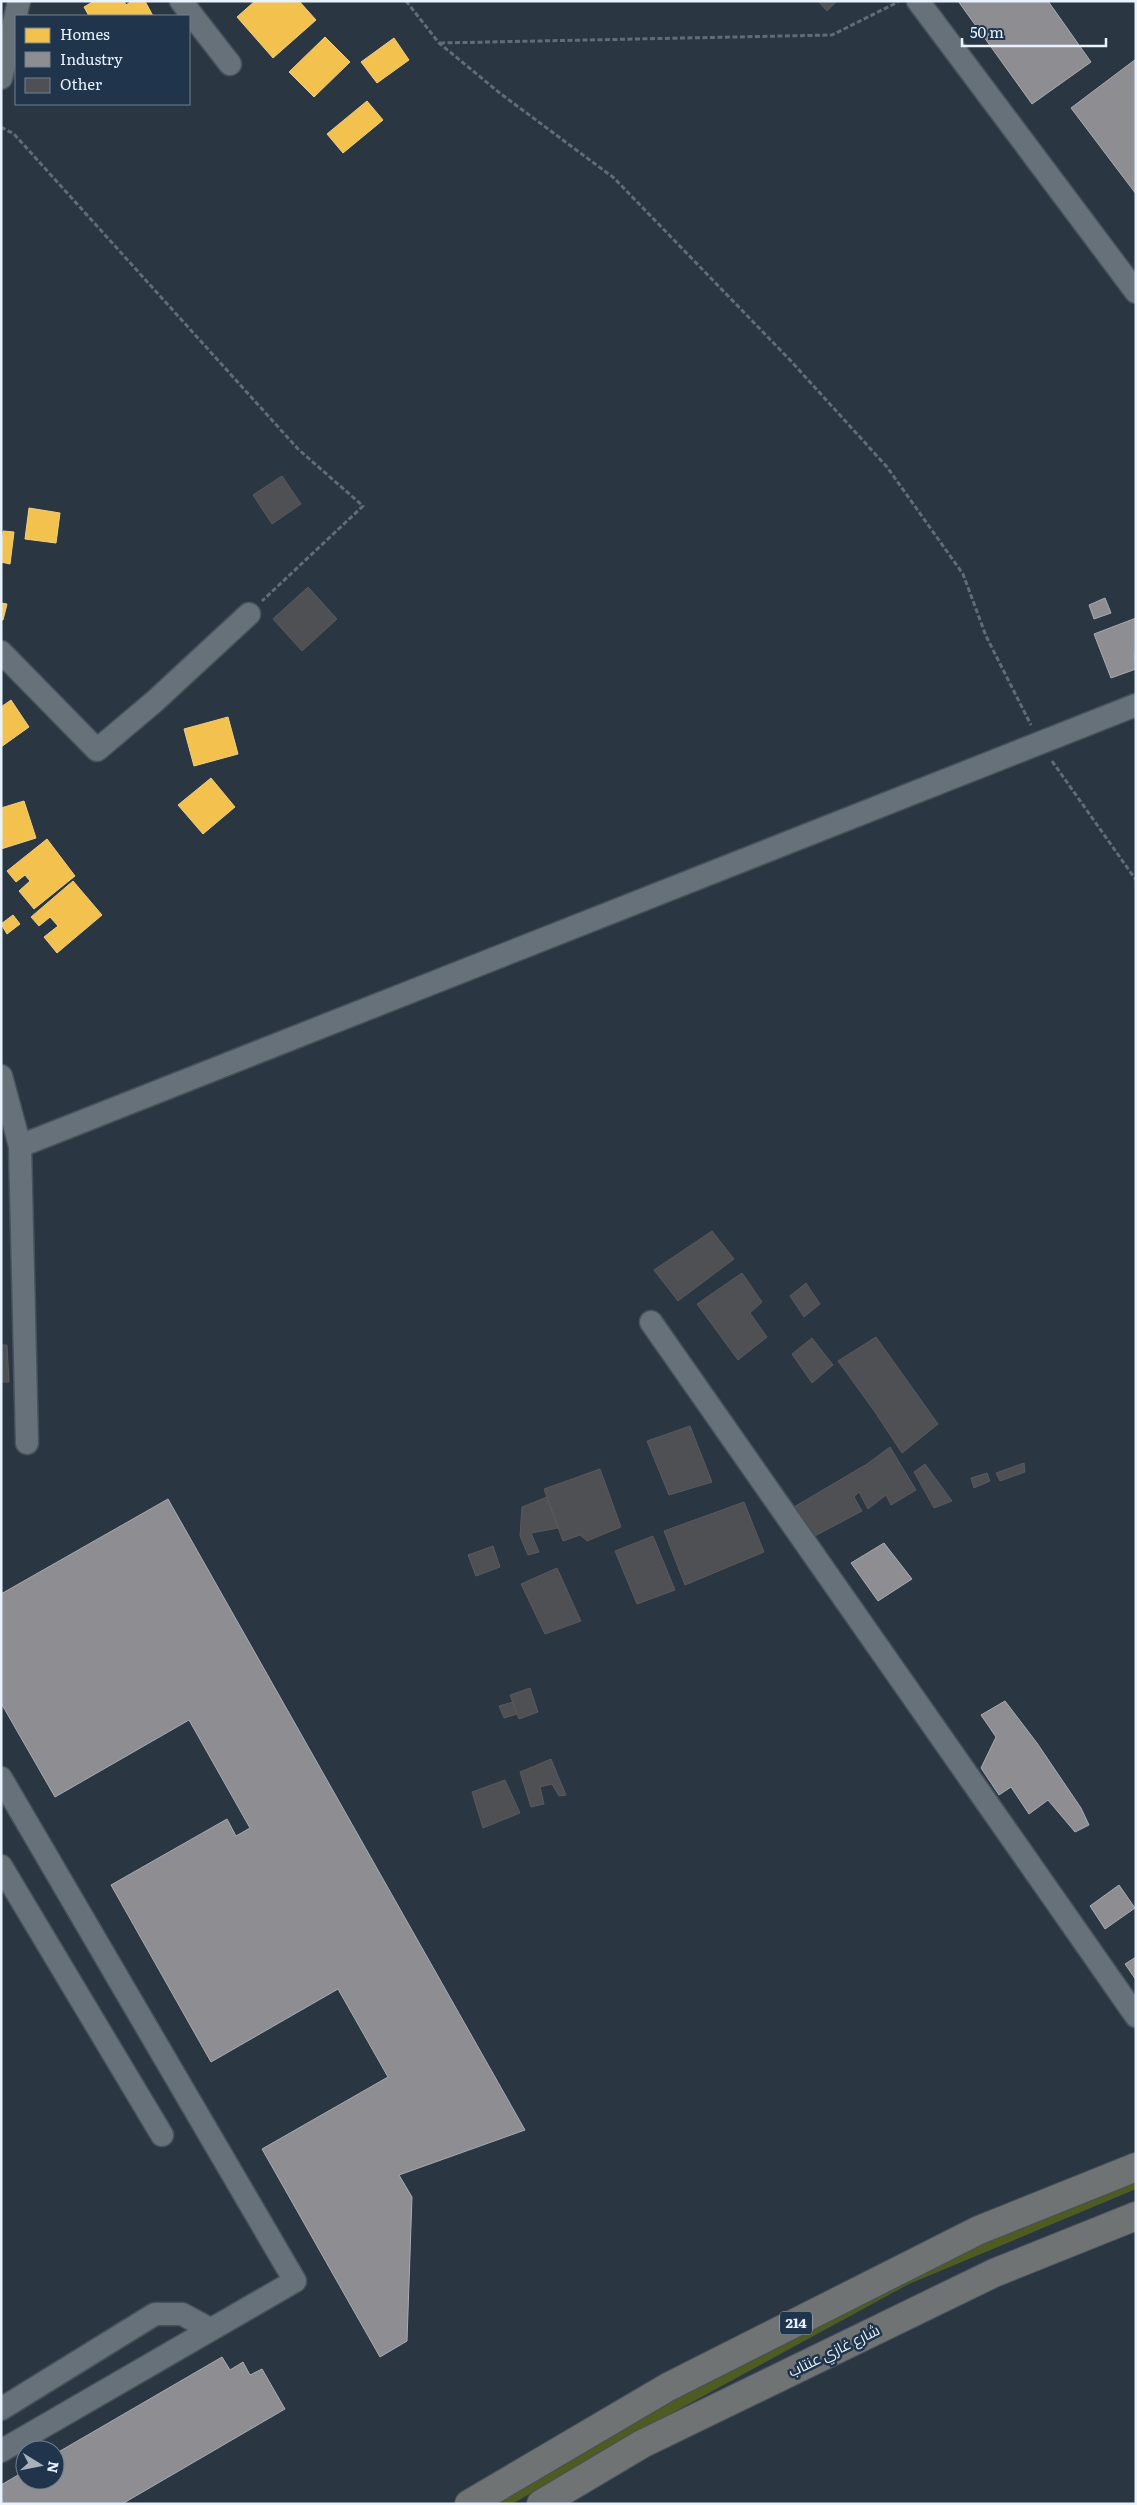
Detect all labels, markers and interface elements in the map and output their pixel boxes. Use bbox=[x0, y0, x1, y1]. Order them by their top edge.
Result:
legend bbox=[15, 15, 190, 105]
scale bar bbox=[962, 15, 1106, 47]
text: 50 m bbox=[970, 20, 1004, 43]
text: Homes bbox=[60, 22, 110, 45]
text: Industry bbox=[60, 47, 123, 70]
text: Other bbox=[60, 72, 102, 95]
road number: 214 bbox=[780, 2312, 812, 2334]
street label: شارع غازي عنتاب bbox=[783, 2317, 884, 2384]
north arrow bbox=[15, 2440, 65, 2490]
text: N bbox=[43, 2460, 65, 2475]

